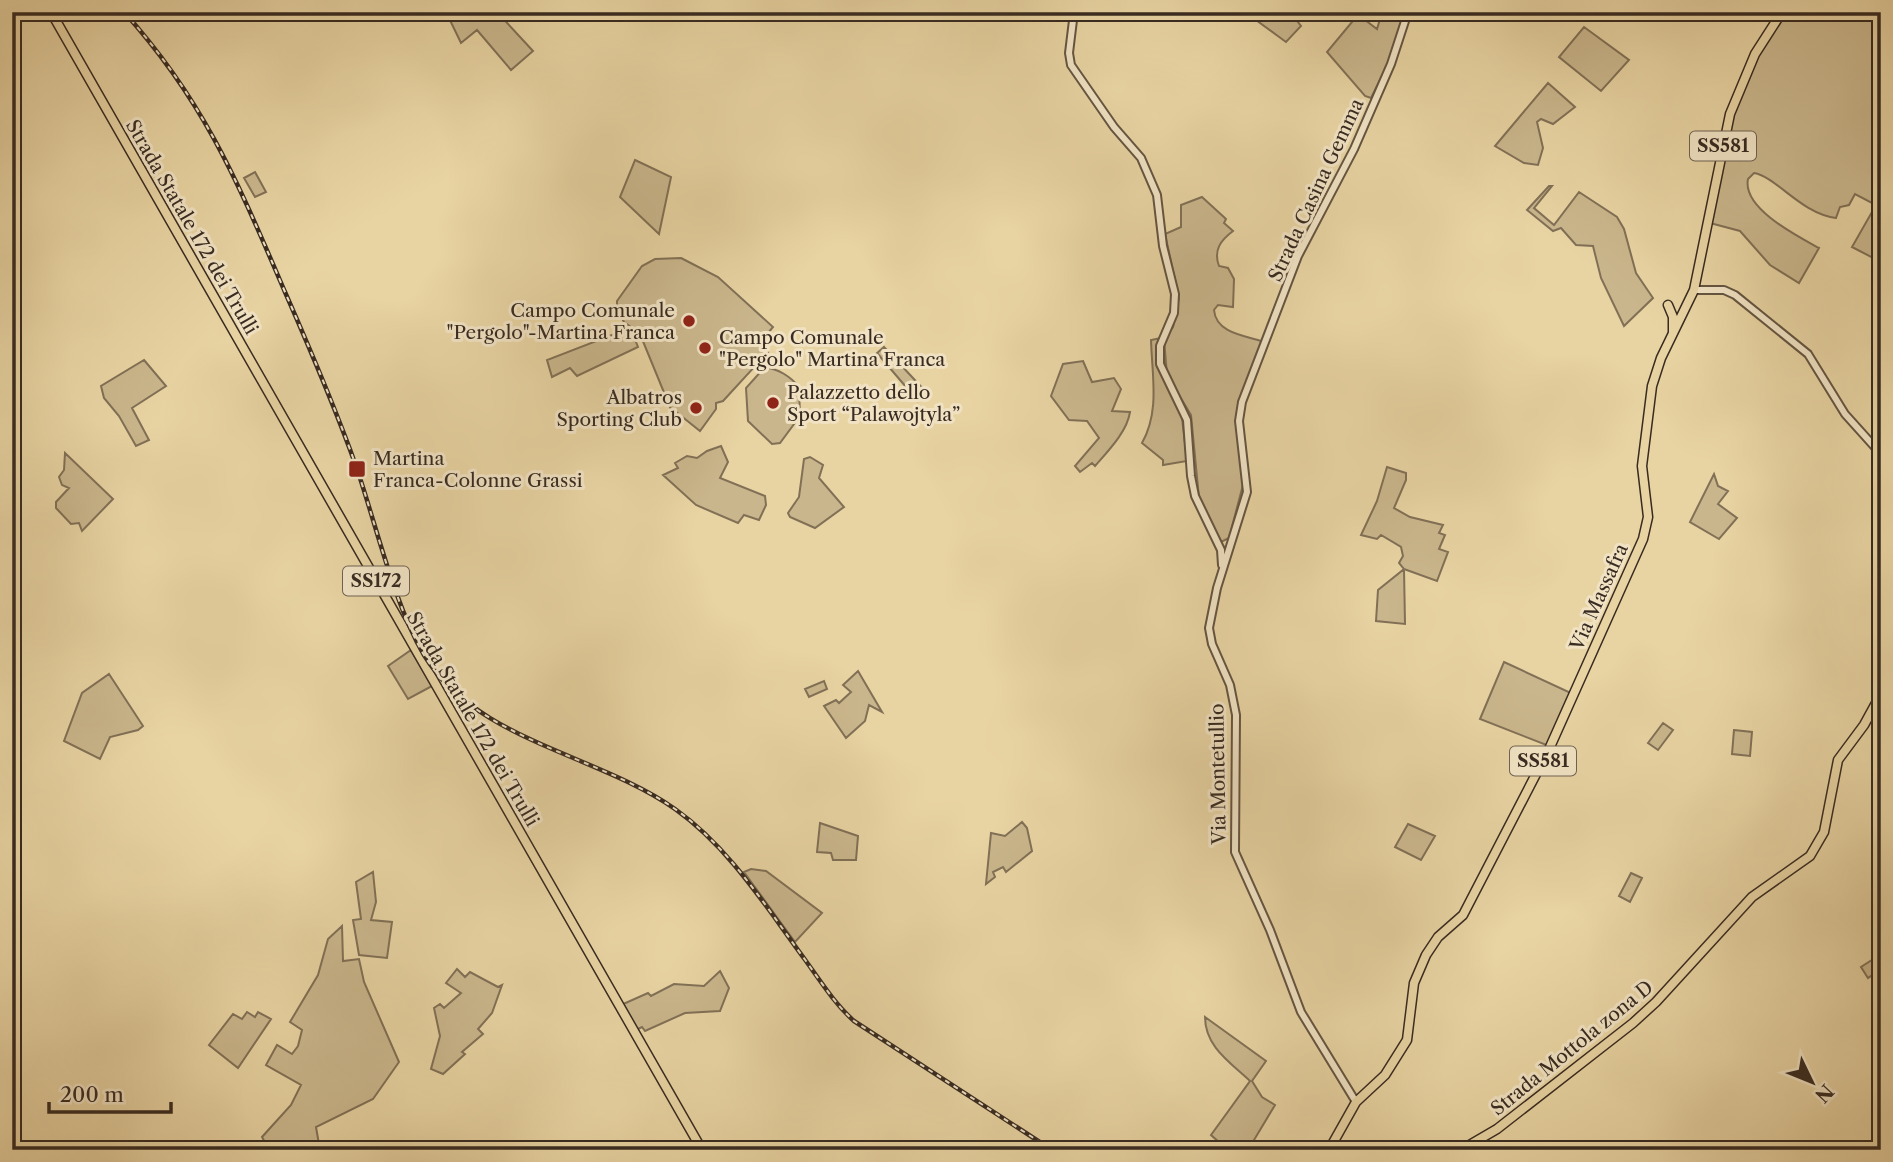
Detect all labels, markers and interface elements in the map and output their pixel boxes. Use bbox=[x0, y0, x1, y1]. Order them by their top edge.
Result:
street label: Strada Casina Gemma bbox=[1263, 95, 1369, 285]
street label: Strada Statale 172 dei Trulli bbox=[121, 115, 263, 339]
road number: SS581 bbox=[1690, 132, 1756, 160]
place label: Campo Comunale "Pergolo"-Martina Franca bbox=[447, 299, 675, 344]
marker: Campo Comunale "Pergolo"-Martina Franca bbox=[681, 313, 697, 329]
place label: Campo Comunale "Pergolo" Martina Franca bbox=[719, 326, 945, 371]
marker: Campo Comunale "Pergolo" Martina Franca bbox=[697, 340, 713, 356]
place label: Palazzetto dello Sport “Palawojtyla” bbox=[787, 381, 960, 426]
place label: Albatros Sporting Club bbox=[556, 386, 682, 431]
marker: Palazzetto dello Sport “Palawojtyla” bbox=[765, 395, 781, 411]
marker: Albatros Sporting Club bbox=[688, 400, 704, 416]
place label: Martina Franca-Colonne Grassi bbox=[373, 447, 583, 492]
marker: Martina Franca-Colonne Grassi bbox=[347, 459, 367, 479]
street label: Via Massafra bbox=[1565, 540, 1633, 655]
road number: SS172 bbox=[343, 566, 409, 596]
street label: Strada Statale 172 dei Trulli bbox=[402, 607, 544, 831]
street label: Via Montetullio bbox=[1205, 703, 1231, 846]
road number: SS581 bbox=[1510, 746, 1576, 776]
street label: Strada Mottola zona D bbox=[1486, 975, 1658, 1121]
north arrow bbox=[1778, 1046, 1848, 1116]
scale bar bbox=[49, 1071, 172, 1115]
text: N bbox=[1810, 1079, 1838, 1107]
text: 200 m bbox=[60, 1082, 124, 1107]

